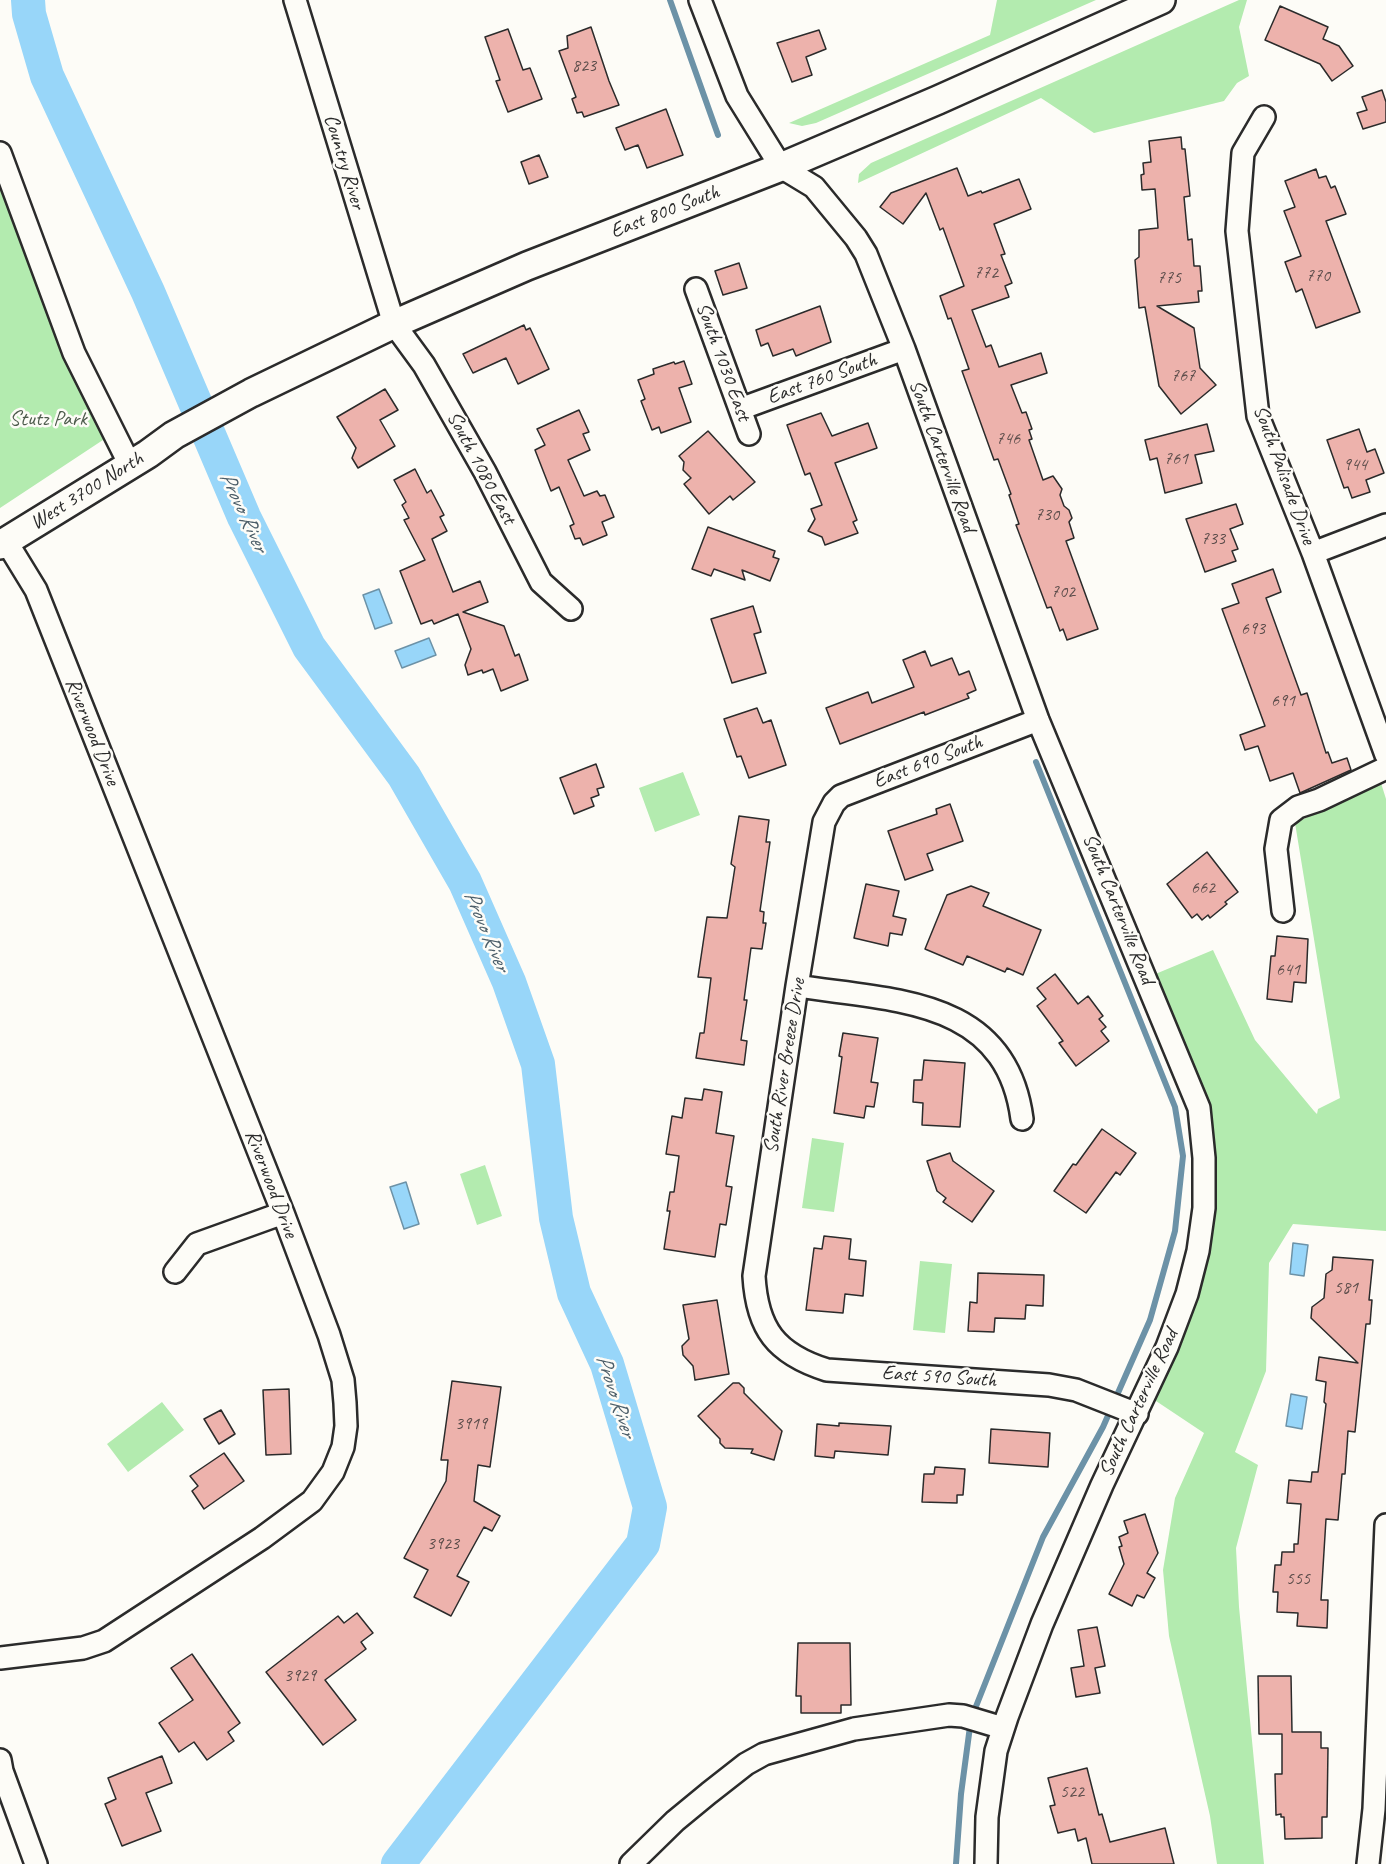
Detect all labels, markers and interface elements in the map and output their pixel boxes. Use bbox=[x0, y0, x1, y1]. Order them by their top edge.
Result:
house number: 823 bbox=[572, 55, 596, 77]
street label: Country River bbox=[318, 111, 370, 213]
street label: East 800 South bbox=[607, 180, 723, 244]
house number: 772 bbox=[974, 262, 998, 284]
house number: 770 bbox=[1306, 265, 1330, 287]
house number: 775 bbox=[1157, 267, 1181, 289]
street label: South 1030 East bbox=[690, 299, 756, 425]
street label: East 760 South bbox=[764, 348, 880, 410]
house number: 767 bbox=[1171, 365, 1195, 387]
street label: South Carterville Road bbox=[903, 377, 981, 535]
street label: South Palisade Drive bbox=[1247, 402, 1321, 548]
park label: Stutz Park bbox=[9, 406, 87, 432]
street label: South 1080 East bbox=[441, 407, 521, 529]
house number: 746 bbox=[996, 428, 1020, 450]
street label: West 3700 North bbox=[26, 446, 148, 536]
house number: 761 bbox=[1164, 448, 1188, 470]
house number: 944 bbox=[1343, 454, 1367, 476]
water label: Provo River bbox=[213, 468, 273, 556]
house number: 730 bbox=[1035, 504, 1059, 526]
house number: 733 bbox=[1201, 528, 1225, 550]
house number: 702 bbox=[1051, 581, 1075, 603]
house number: 693 bbox=[1241, 618, 1265, 640]
street label: Riverwood Drive bbox=[59, 675, 125, 789]
house number: 691 bbox=[1271, 690, 1295, 712]
street label: East 690 South bbox=[870, 730, 986, 794]
street label: South Carterville Road bbox=[1076, 830, 1160, 988]
house number: 662 bbox=[1191, 877, 1215, 899]
water label: Provo River bbox=[457, 887, 515, 975]
house number: 641 bbox=[1276, 959, 1300, 981]
street label: South River Breeze Drive bbox=[759, 977, 811, 1155]
street label: Riverwood Drive bbox=[239, 1127, 303, 1241]
house number: 581 bbox=[1334, 1277, 1358, 1299]
street label: South Carterville Road bbox=[1094, 1325, 1184, 1481]
water label: Provo River bbox=[589, 1352, 641, 1440]
street label: East 590 South bbox=[881, 1360, 997, 1394]
house number: 3919 bbox=[455, 1413, 487, 1435]
house number: 3923 bbox=[427, 1533, 459, 1555]
house number: 555 bbox=[1286, 1568, 1310, 1590]
house number: 3929 bbox=[284, 1665, 316, 1687]
house number: 522 bbox=[1060, 1781, 1084, 1803]

